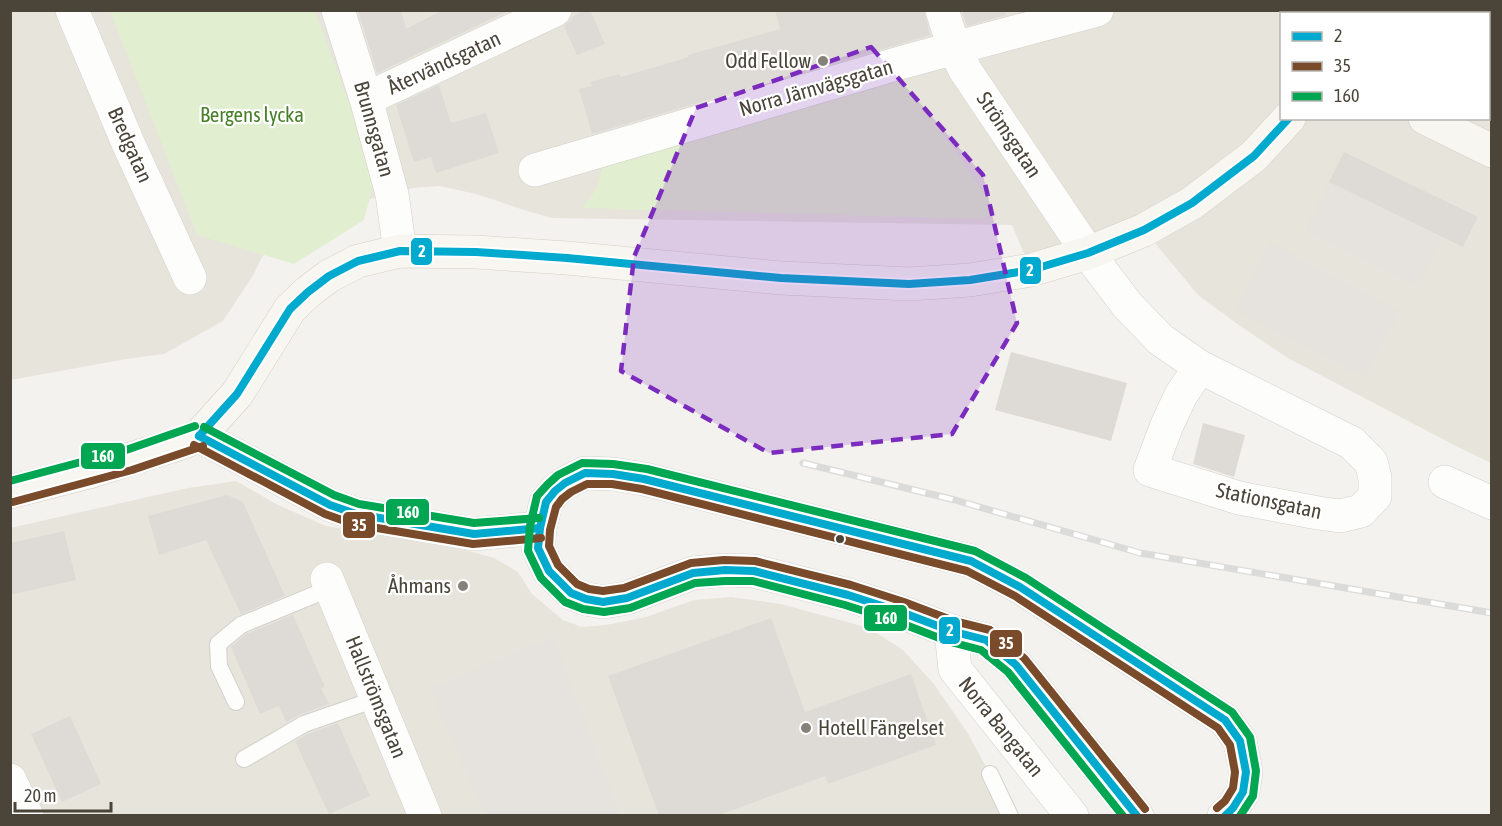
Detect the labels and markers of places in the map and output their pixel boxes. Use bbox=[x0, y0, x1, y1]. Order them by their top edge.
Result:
place label: Odd Fellow bbox=[725, 48, 811, 72]
marker: Odd Fellow bbox=[816, 54, 830, 68]
unlabelled marker bbox=[834, 533, 846, 545]
place label: Åhmans bbox=[388, 573, 451, 597]
marker: Åhmans bbox=[456, 579, 470, 593]
place label: Hotell Fängelset bbox=[818, 715, 944, 739]
marker: Hotell Fängelset bbox=[799, 721, 813, 735]

